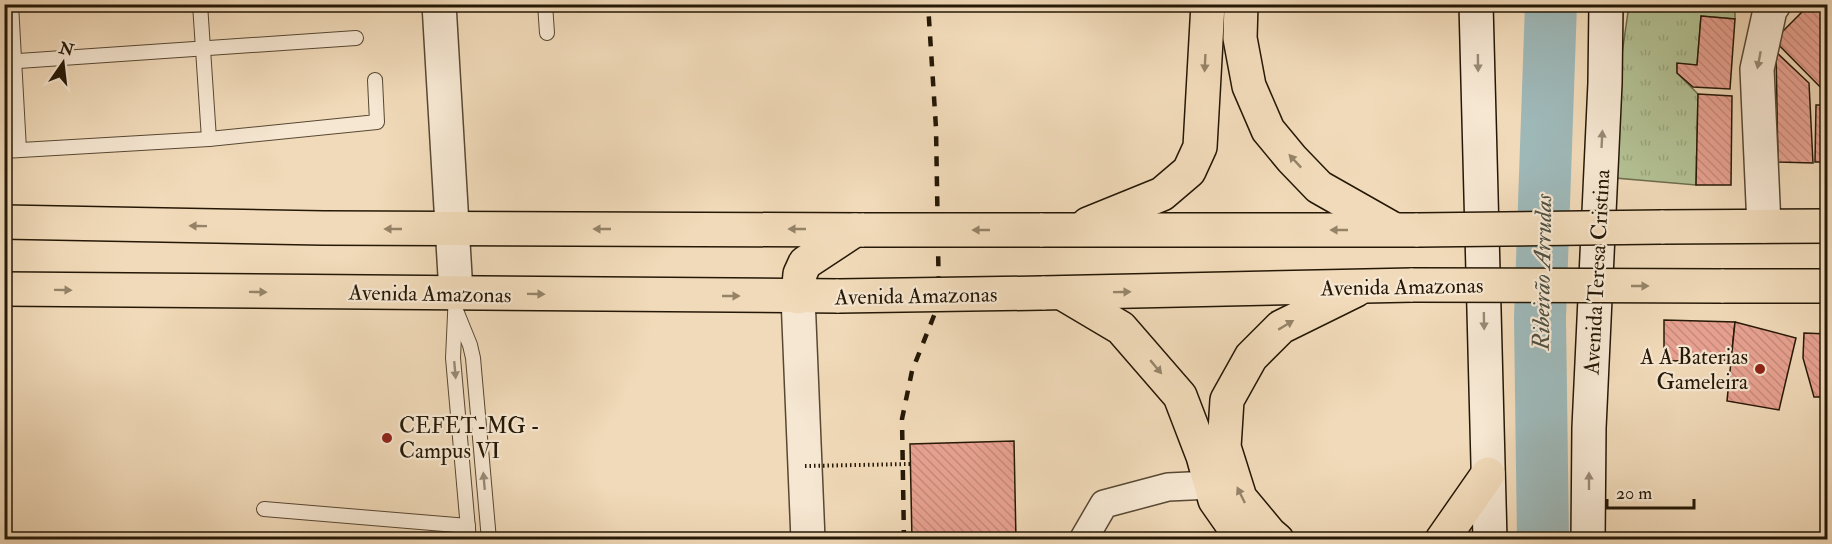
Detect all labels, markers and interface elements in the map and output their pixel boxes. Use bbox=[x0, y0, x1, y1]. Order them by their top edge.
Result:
north arrow bbox=[33, 33, 93, 93]
text: N bbox=[56, 38, 76, 61]
one-way arrow bbox=[1754, 51, 1763, 70]
one-way arrow bbox=[1201, 53, 1210, 72]
one-way arrow bbox=[1473, 53, 1483, 72]
one-way arrow bbox=[1598, 130, 1607, 149]
one-way arrow bbox=[1288, 154, 1302, 169]
street label: Avenida Teresa Cristina bbox=[1578, 168, 1616, 376]
water label: Ribeirão Arrudas bbox=[1526, 193, 1559, 351]
one-way arrow bbox=[189, 221, 208, 231]
one-way arrow bbox=[384, 224, 403, 234]
one-way arrow bbox=[592, 224, 611, 234]
one-way arrow bbox=[787, 224, 806, 234]
one-way arrow bbox=[972, 225, 991, 235]
one-way arrow bbox=[1329, 225, 1348, 235]
street label: Avenida Amazonas bbox=[1319, 272, 1484, 302]
street label: Avenida Amazonas bbox=[347, 279, 512, 309]
street label: Avenida Amazonas bbox=[833, 281, 998, 311]
one-way arrow bbox=[1630, 281, 1649, 291]
one-way arrow bbox=[53, 285, 72, 294]
one-way arrow bbox=[248, 287, 267, 297]
one-way arrow bbox=[1112, 287, 1131, 296]
one-way arrow bbox=[526, 289, 545, 299]
one-way arrow bbox=[721, 291, 740, 301]
one-way arrow bbox=[1480, 311, 1489, 330]
one-way arrow bbox=[1278, 320, 1295, 331]
place label: A A Baterias Gameleira bbox=[1639, 343, 1749, 396]
one-way arrow bbox=[1149, 359, 1162, 374]
one-way arrow bbox=[450, 360, 460, 379]
marker: A A Baterias Gameleira bbox=[1753, 362, 1767, 376]
place label: CEFET-MG - Campus VI bbox=[399, 412, 540, 466]
marker: CEFET-MG - Campus VI bbox=[380, 431, 394, 445]
one-way arrow bbox=[479, 472, 489, 491]
one-way arrow bbox=[1584, 472, 1594, 491]
scale bar bbox=[1607, 472, 1694, 510]
text: 20 m bbox=[1616, 482, 1652, 505]
one-way arrow bbox=[1236, 486, 1245, 503]

